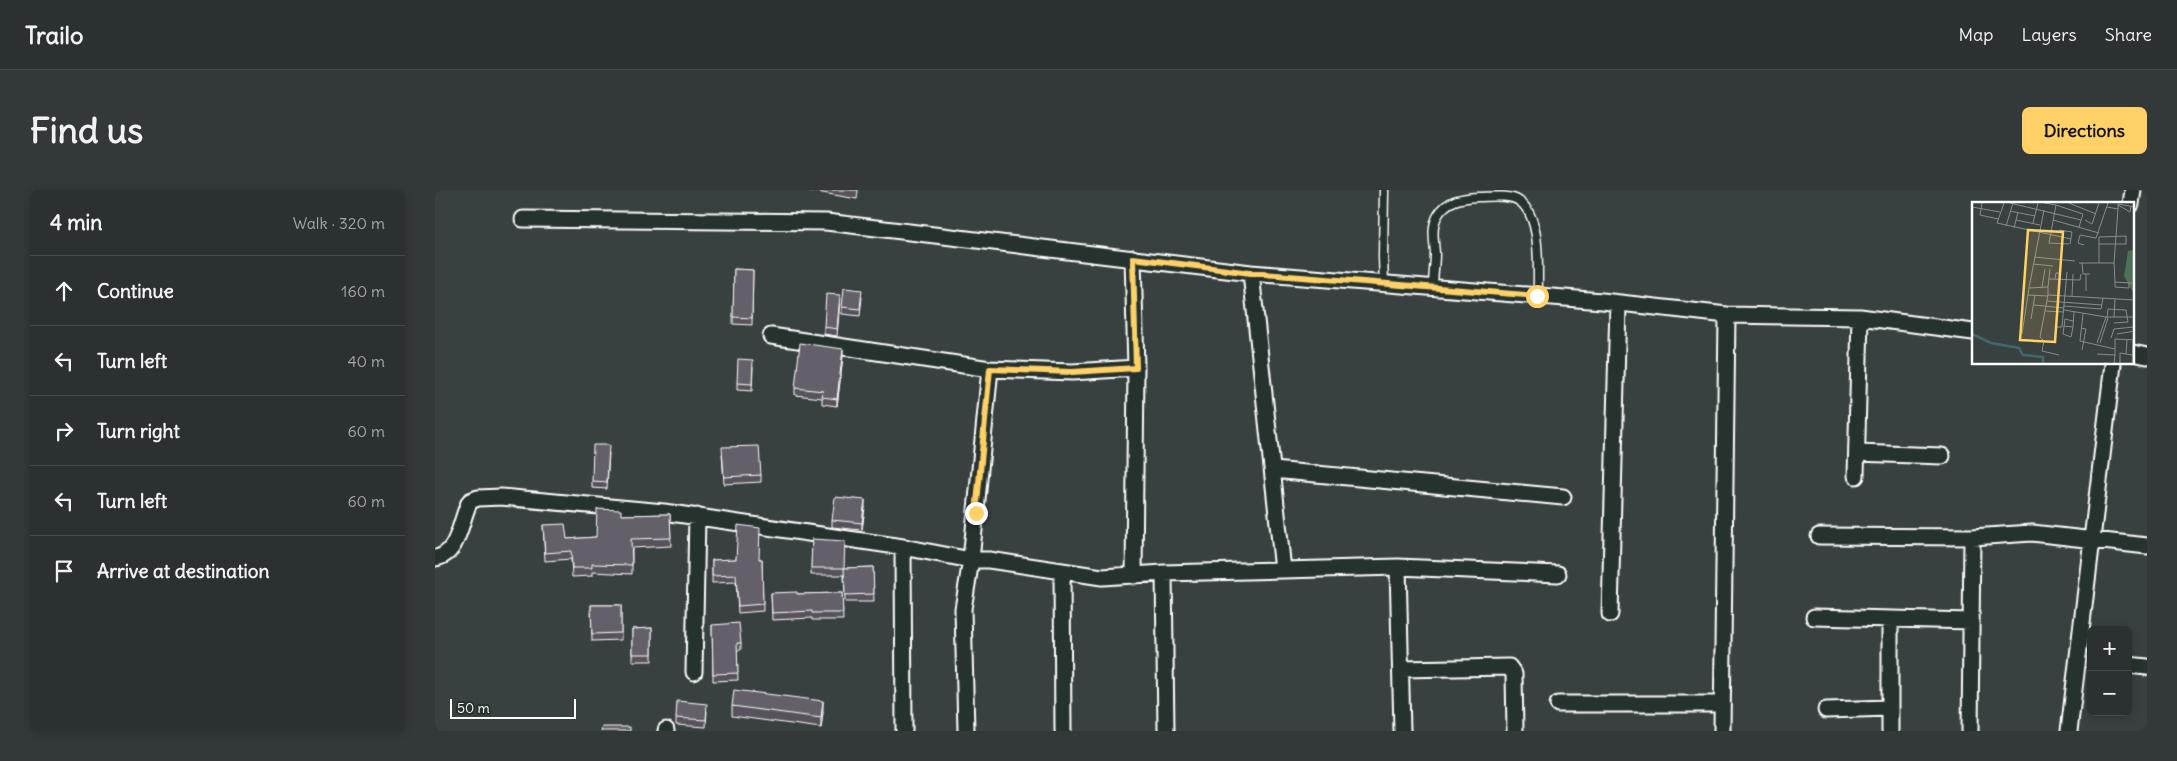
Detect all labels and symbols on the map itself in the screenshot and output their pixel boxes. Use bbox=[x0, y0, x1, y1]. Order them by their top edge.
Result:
inset map bbox=[1972, 202, 2135, 365]
route start bbox=[1526, 285, 1549, 308]
route end bbox=[965, 502, 988, 525]
scale bar bbox=[450, 696, 576, 719]

